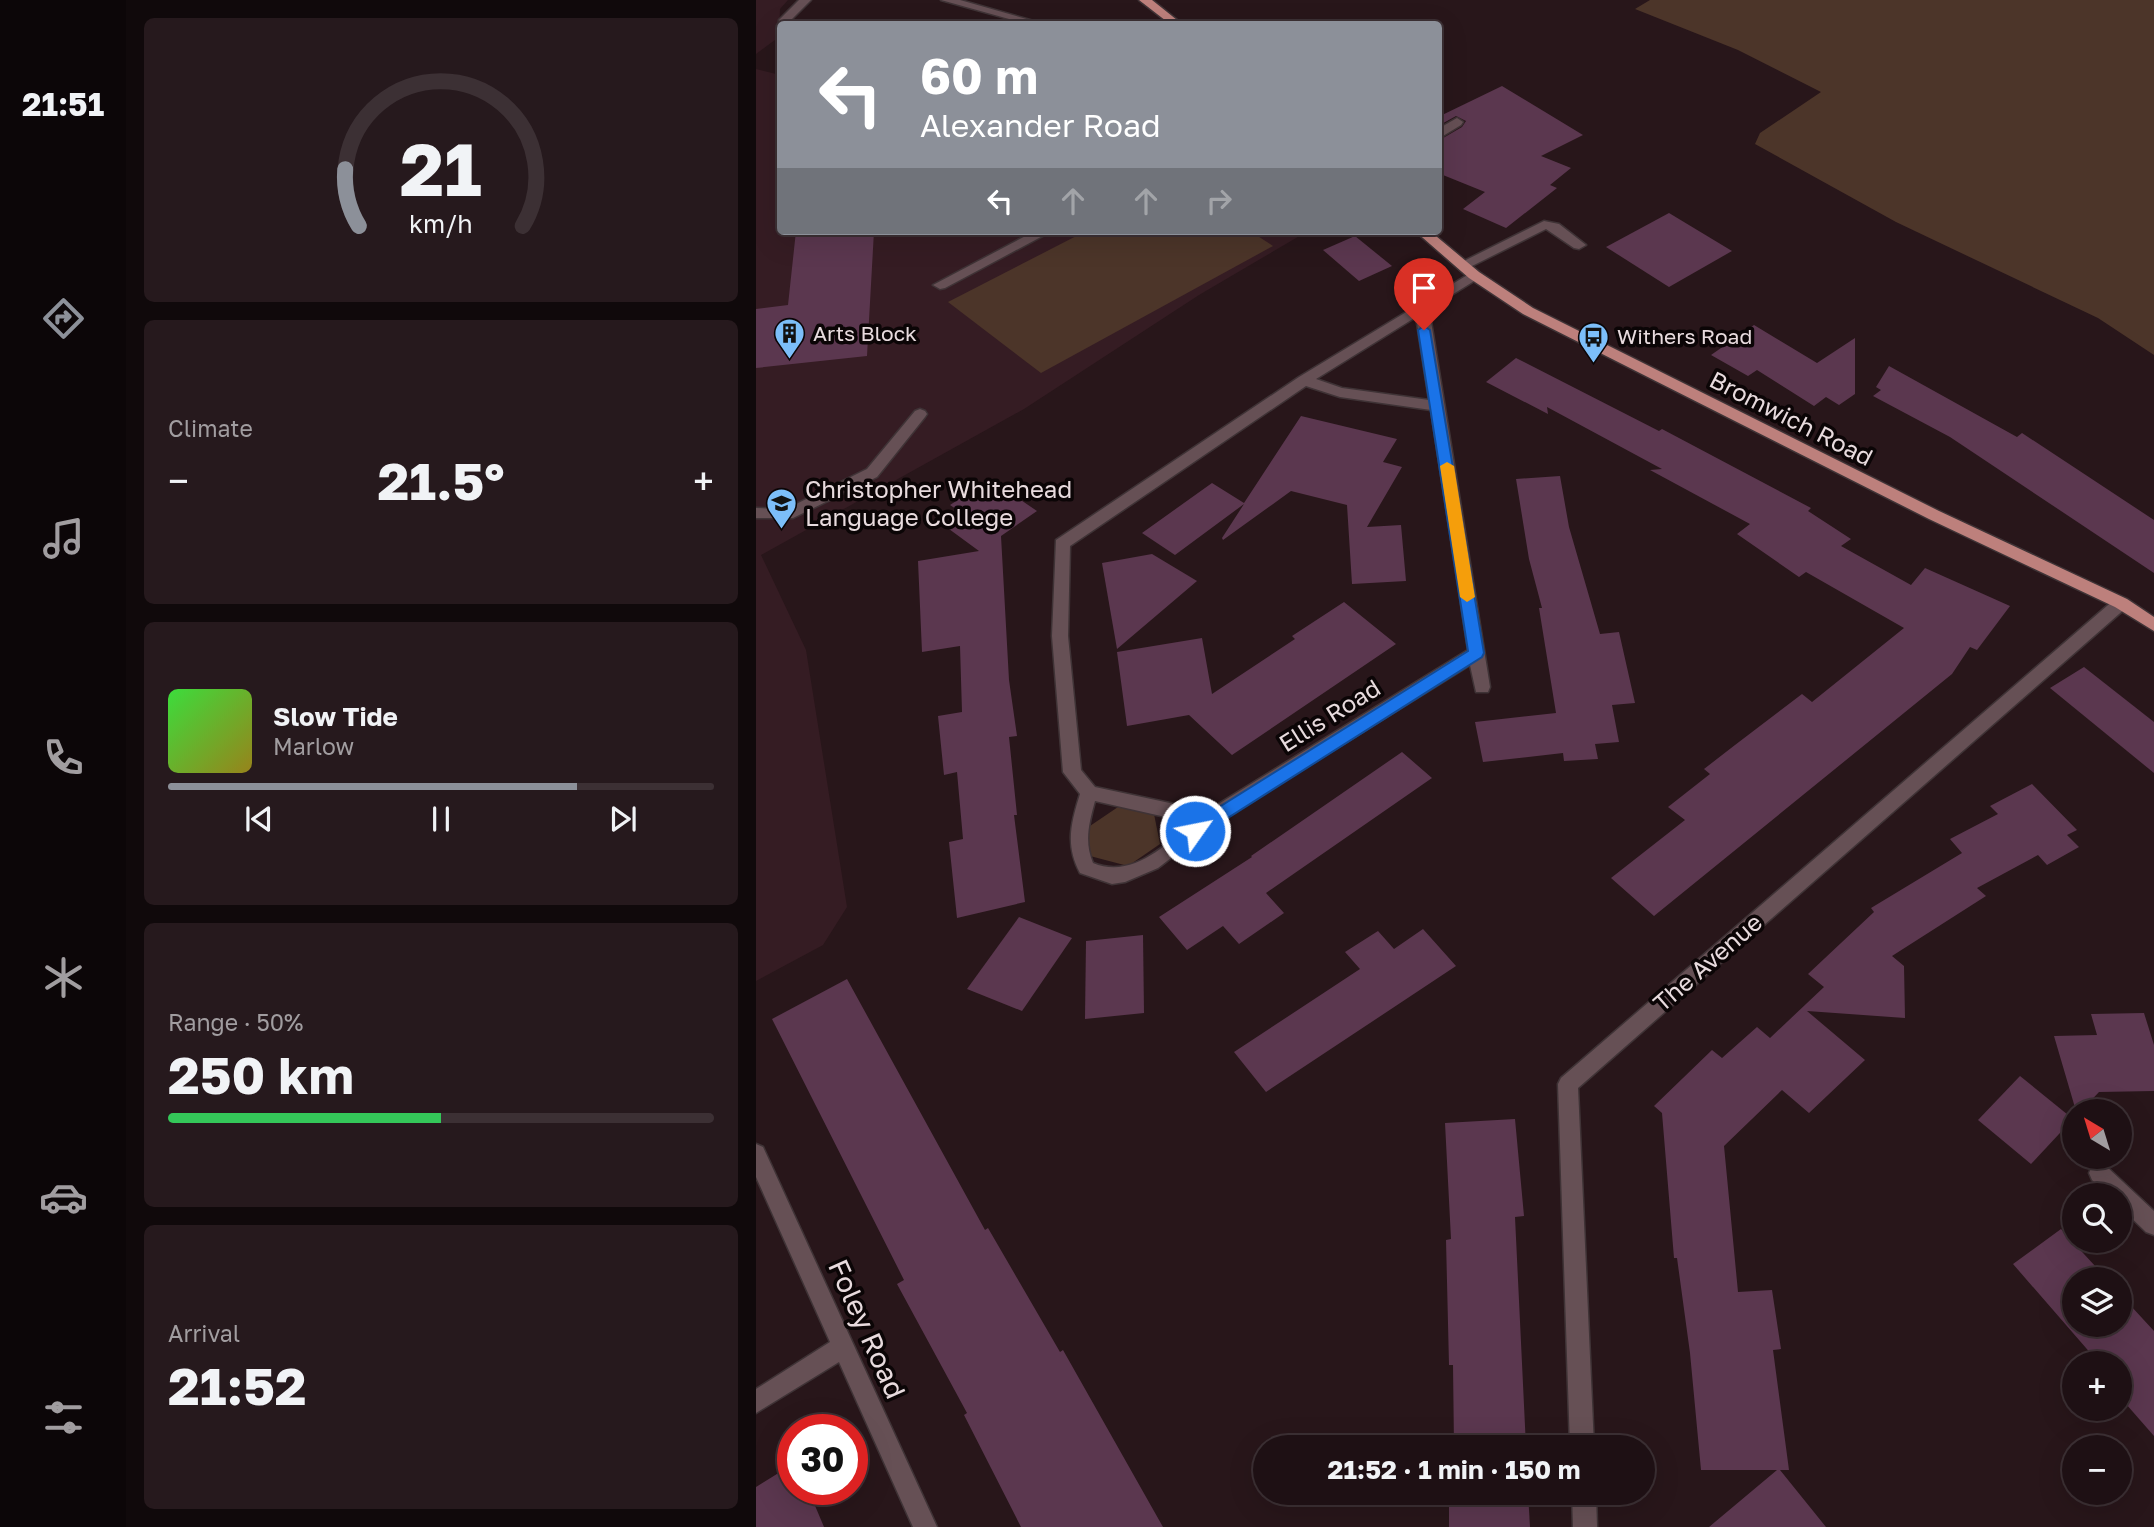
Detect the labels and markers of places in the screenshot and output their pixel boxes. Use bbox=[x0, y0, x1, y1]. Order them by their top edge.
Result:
pin bbox=[1394, 258, 1454, 330]
building icon: Arts Block bbox=[773, 317, 807, 361]
place label: Arts Block bbox=[813, 320, 917, 346]
bus stop icon: Withers Road bbox=[1577, 320, 1611, 364]
place label: Withers Road bbox=[1617, 323, 1752, 349]
place label: Christopher Whitehead Language College bbox=[805, 474, 1072, 531]
school or university icon: Christopher Whitehead Language College bbox=[765, 487, 799, 531]

